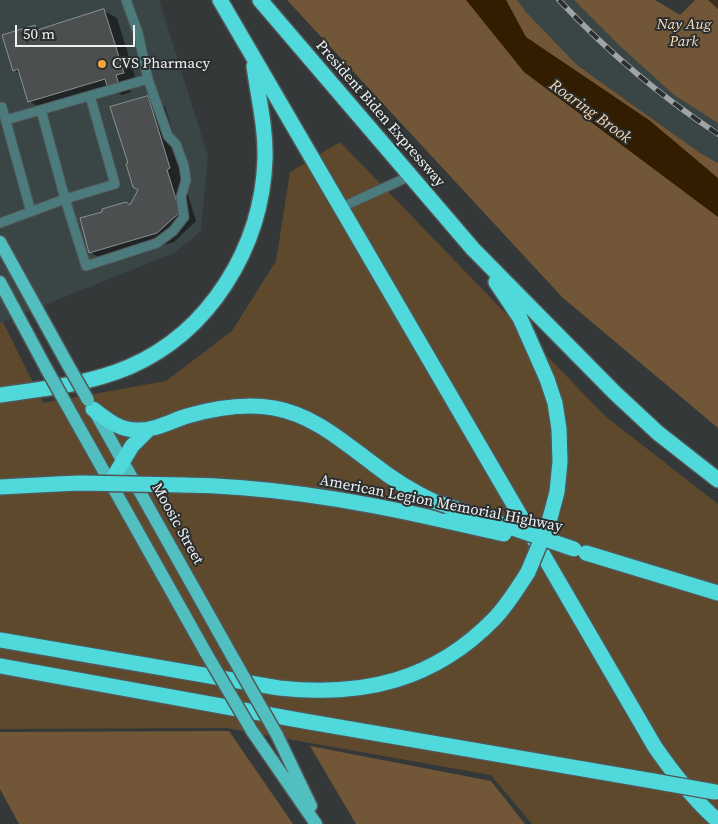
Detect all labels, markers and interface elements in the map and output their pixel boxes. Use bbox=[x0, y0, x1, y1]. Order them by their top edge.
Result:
scale bar bbox=[18, 15, 138, 47]
park label: Nay Aug Park bbox=[657, 16, 711, 51]
text: 50 m bbox=[23, 23, 55, 44]
street label: President Biden Expressway bbox=[311, 37, 449, 191]
place label: CVS Pharmacy bbox=[112, 55, 210, 73]
marker: CVS Pharmacy bbox=[96, 58, 108, 70]
water label: Roaring Brook bbox=[545, 76, 635, 148]
street label: American Legion Memorial Highway bbox=[318, 472, 564, 536]
street label: Moosic Street bbox=[147, 480, 207, 568]

